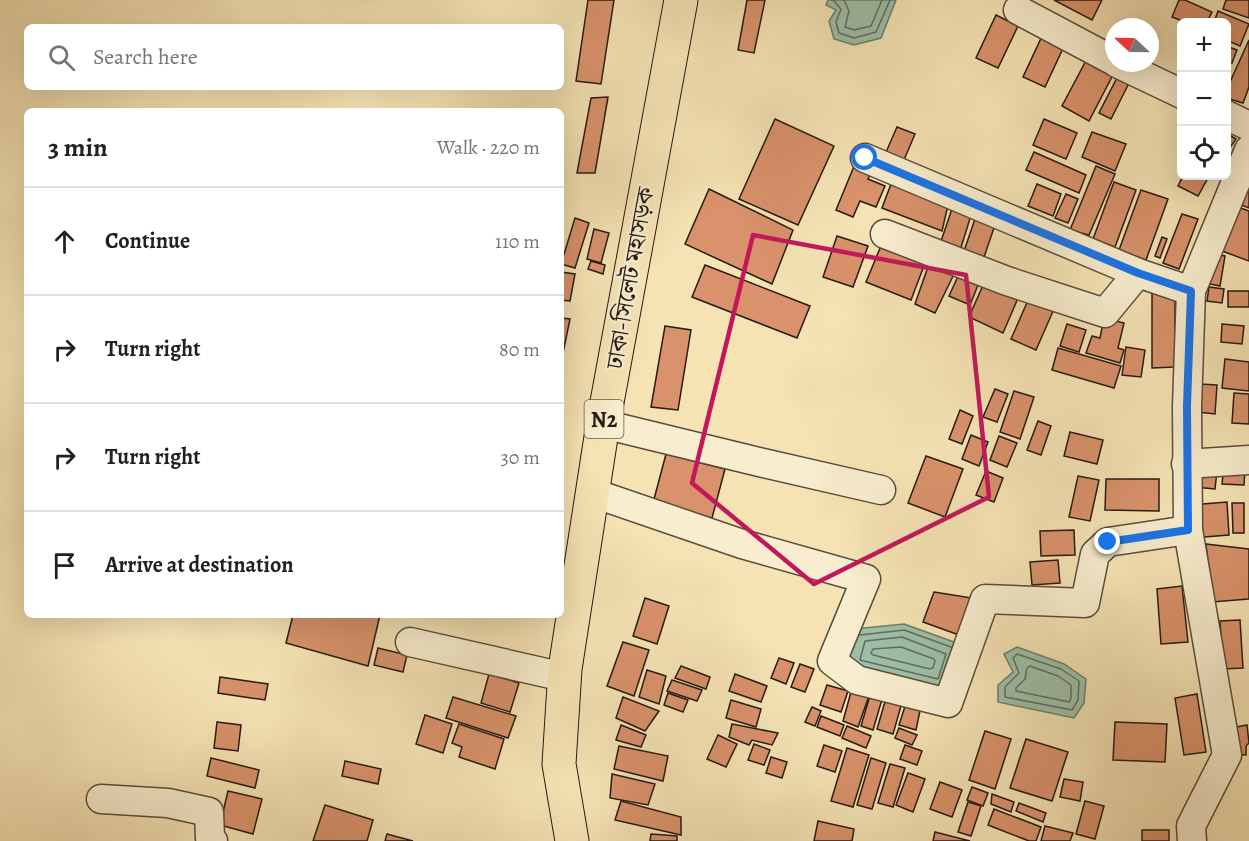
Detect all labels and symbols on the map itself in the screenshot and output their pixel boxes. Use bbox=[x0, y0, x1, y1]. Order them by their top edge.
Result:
north arrow bbox=[1105, 18, 1159, 72]
route start bbox=[851, 144, 877, 170]
street label: ঢাকা-সিলেট মহাসড়ক bbox=[598, 184, 662, 372]
road number: N2 bbox=[584, 400, 624, 438]
route end bbox=[1094, 528, 1120, 554]

